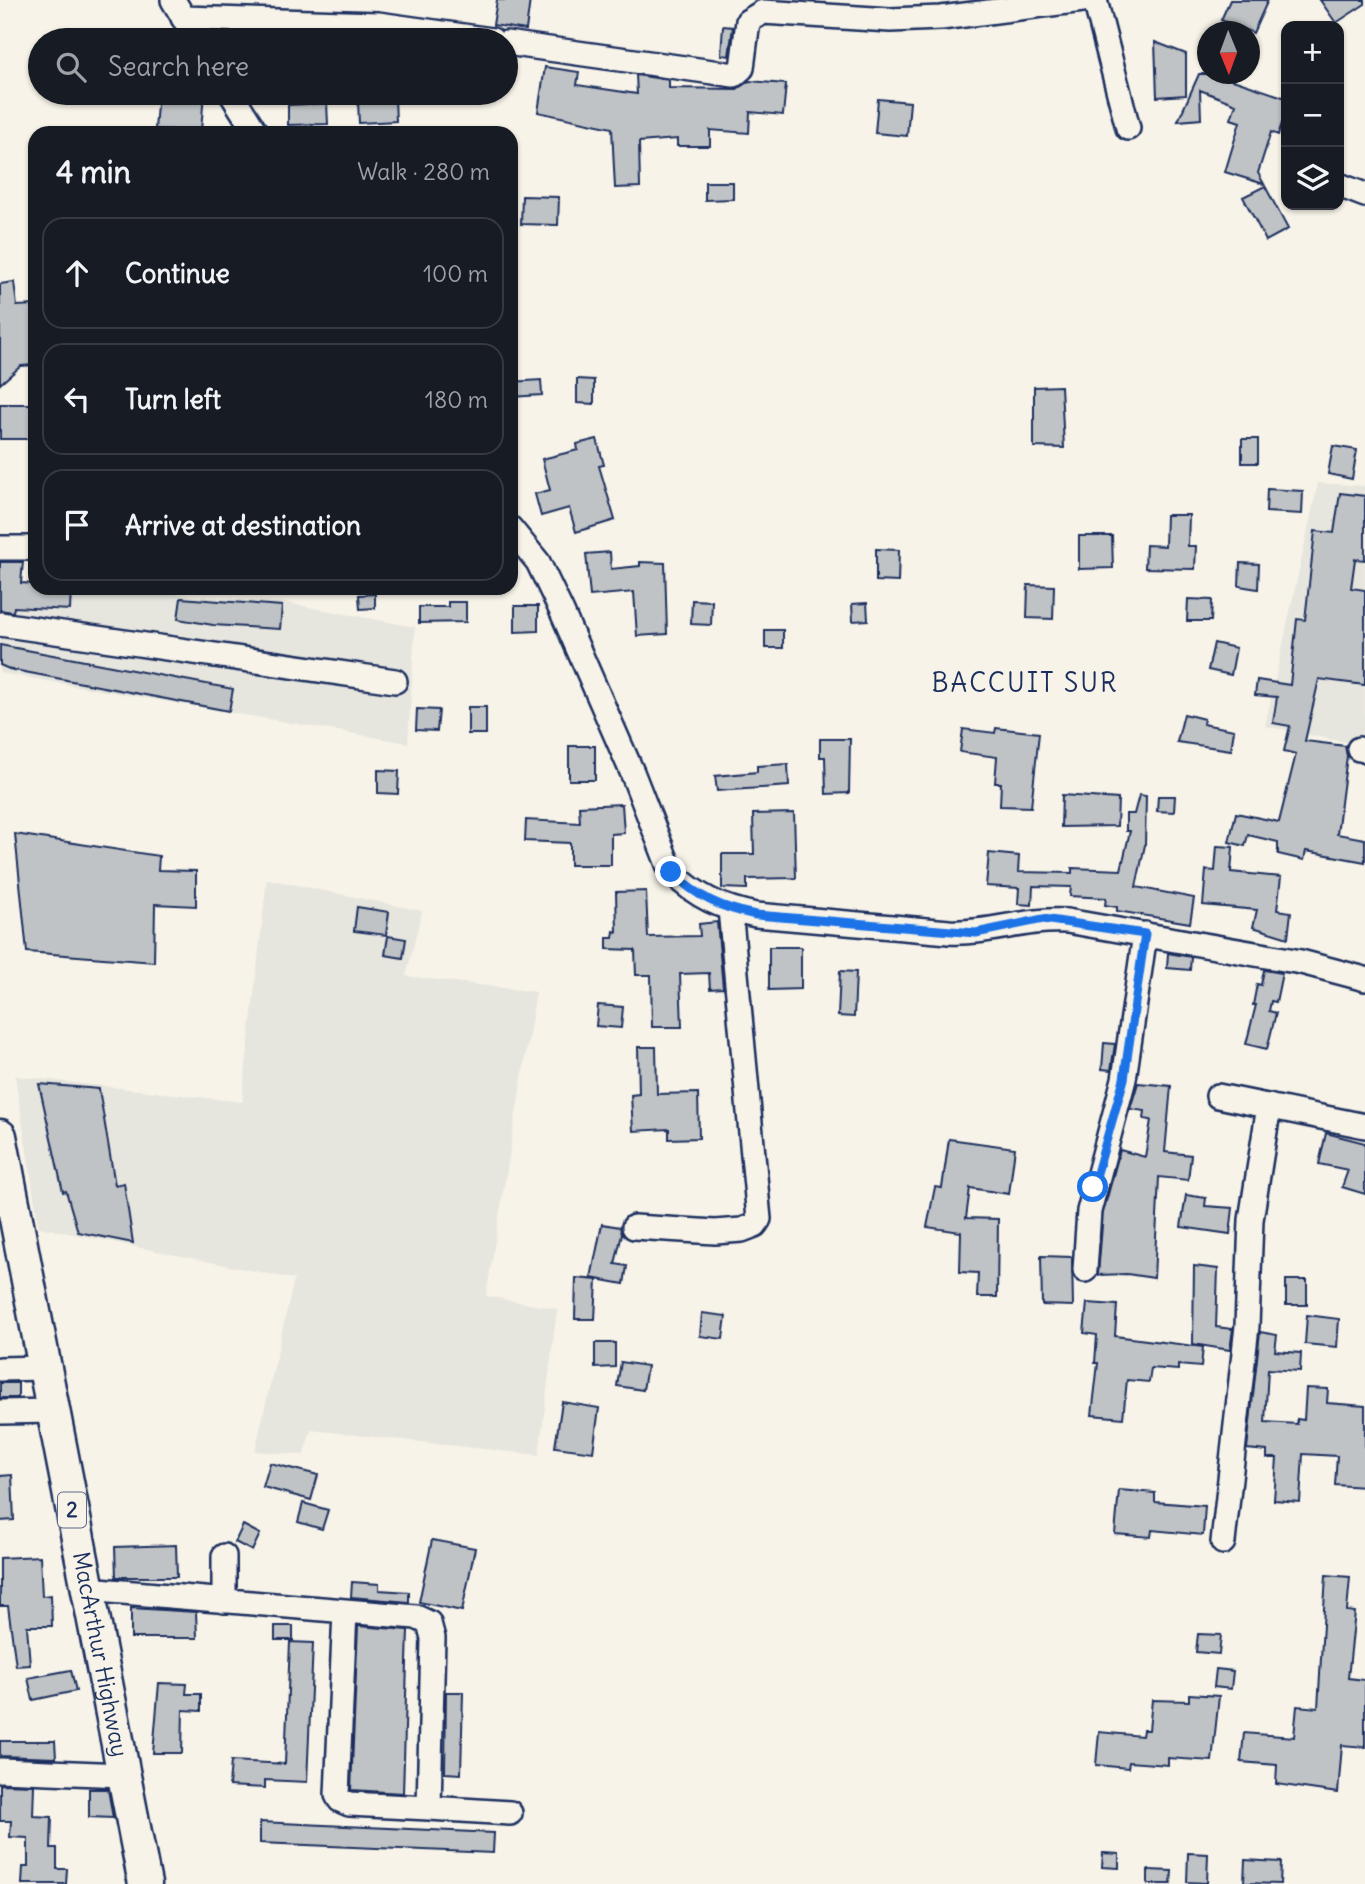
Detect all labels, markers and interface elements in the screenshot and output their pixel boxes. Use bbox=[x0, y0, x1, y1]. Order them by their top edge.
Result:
north arrow bbox=[1197, 21, 1260, 84]
map controls bbox=[1281, 21, 1344, 210]
button: + bbox=[1281, 21, 1344, 84]
search box bbox=[28, 28, 518, 105]
icon: search bbox=[52, 48, 90, 86]
text: Search here bbox=[108, 50, 249, 83]
button: − bbox=[1281, 84, 1344, 147]
button: layers bbox=[1281, 147, 1344, 210]
text: 4 min bbox=[56, 153, 131, 191]
text: Walk · 280 m bbox=[357, 157, 490, 186]
icon: ahead bbox=[58, 254, 96, 292]
text: Continue bbox=[125, 257, 230, 290]
text: 100 m bbox=[423, 259, 488, 288]
icon: left bbox=[58, 380, 96, 418]
text: Turn left bbox=[125, 383, 221, 416]
text: 180 m bbox=[425, 385, 488, 414]
icon: arrive bbox=[58, 506, 96, 544]
text: Arrive at destination bbox=[125, 509, 361, 542]
district label: BACCUIT SUR bbox=[931, 666, 1119, 699]
route end bbox=[655, 856, 686, 887]
route start bbox=[1077, 1171, 1108, 1202]
road number: 2 bbox=[58, 1492, 86, 1528]
street label: MacArthur Highway bbox=[67, 1549, 135, 1759]

